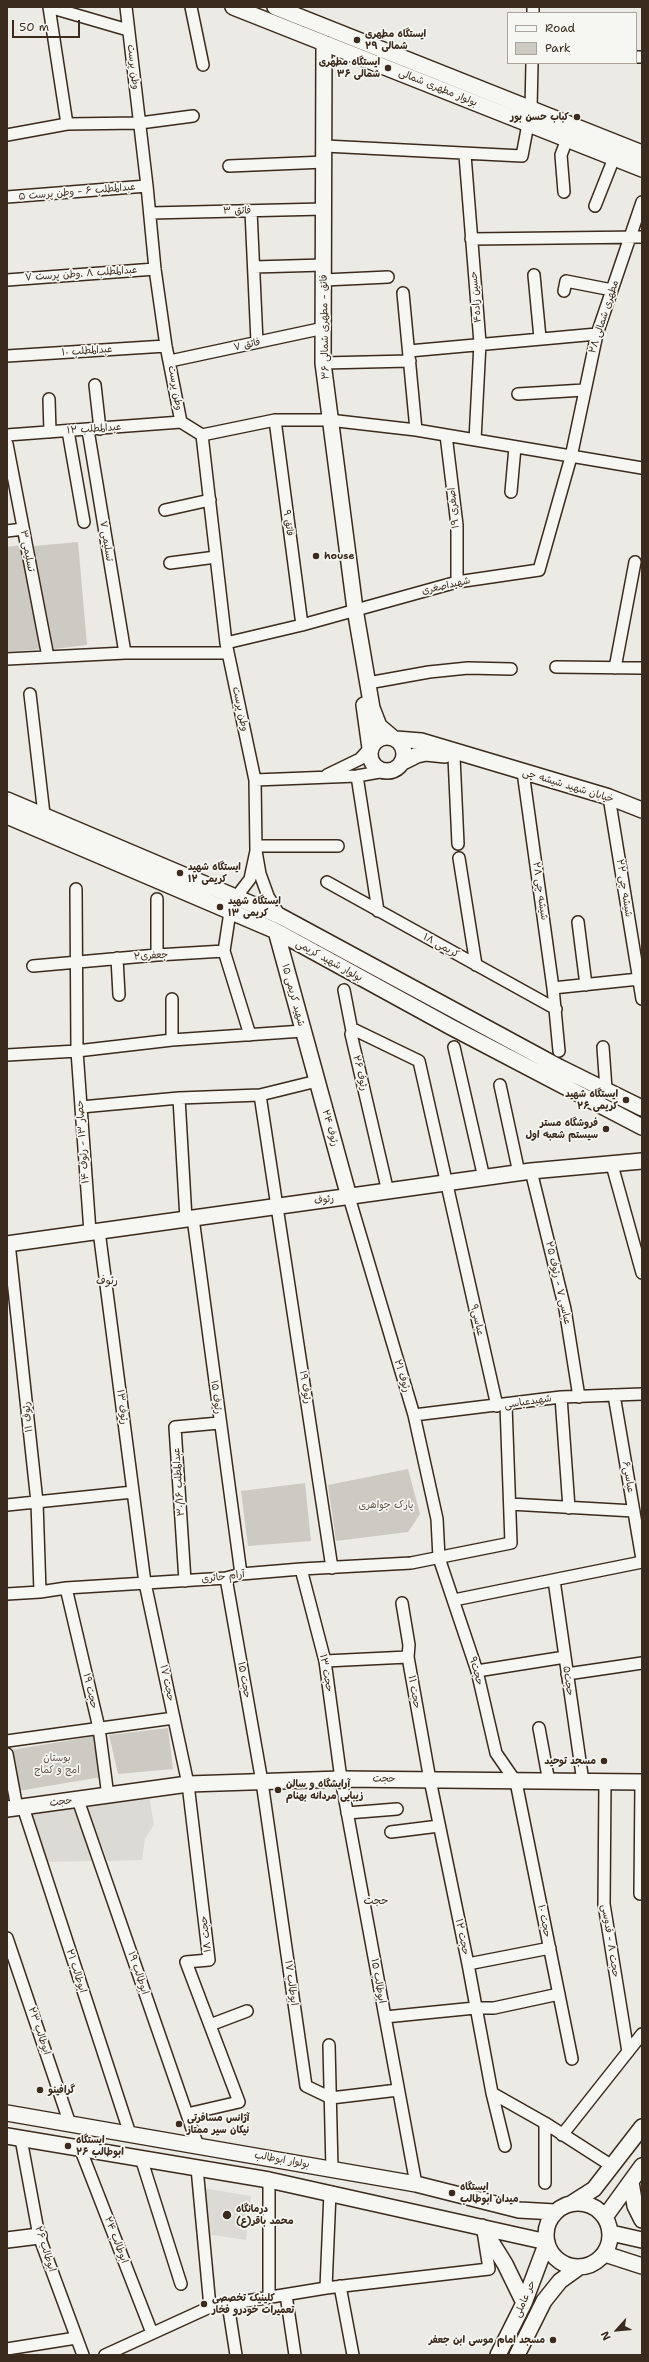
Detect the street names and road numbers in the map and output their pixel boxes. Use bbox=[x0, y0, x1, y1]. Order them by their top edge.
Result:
street label: وطن پرست bbox=[124, 44, 142, 90]
street label: بولوار مطهری شمالی bbox=[397, 67, 479, 109]
street label: عبدالمطلب ۶ - وطن پرست ۵ bbox=[18, 181, 136, 203]
street label: فاتق ۳ bbox=[223, 205, 251, 217]
street label: عبدالمطلب ۸ .وطن پرست ۷ bbox=[24, 264, 138, 284]
street label: حسین زاده۴ bbox=[468, 271, 484, 323]
street label: فاتق - مطهری شمالی ۳۶ bbox=[318, 274, 332, 380]
street label: مطهری شمالی ۲۸ bbox=[587, 279, 621, 355]
street label: فاتق ۷ bbox=[232, 336, 262, 354]
street label: عبدالمطلب ۱۰ bbox=[61, 343, 113, 359]
street label: وطن پرست bbox=[165, 365, 185, 411]
street label: عبدالمطلب ۱۲ bbox=[66, 421, 122, 437]
street label: اصغری ۱۹ bbox=[446, 487, 462, 529]
street label: فاتق ۹ bbox=[280, 509, 296, 537]
street label: تسلیمی ۷ bbox=[97, 520, 115, 562]
street label: تسلیمی ۳ bbox=[17, 529, 37, 573]
street label: شهیداصغری bbox=[421, 575, 471, 597]
street label: وطن پرست bbox=[229, 686, 251, 732]
street label: خیابان شهید شیشه چی bbox=[521, 766, 615, 806]
street label: شیشه چی ۲۲ bbox=[614, 858, 634, 918]
street label: شیشه چی ۲۸ bbox=[530, 861, 550, 921]
street label: کریمی ۱۸ bbox=[421, 931, 461, 961]
street label: بولوار شهید کریمی bbox=[293, 938, 365, 984]
street label: جعفری۲ bbox=[133, 949, 169, 963]
street label: شهید کریمی ۱۵ bbox=[279, 962, 307, 1028]
street label: رئوف ۲۶ bbox=[350, 1054, 370, 1092]
street label: حصار ۱۳ - رئوف ۱۴ bbox=[74, 1100, 92, 1184]
street label: رئوف ۲۴ bbox=[319, 1108, 341, 1148]
street label: رئوف bbox=[313, 1193, 335, 1207]
street label: عباسی ۷ - رئوف ۲۵ bbox=[543, 1240, 573, 1326]
street label: عباسی۹ bbox=[468, 1303, 486, 1337]
street label: رئوف ۲۱ bbox=[391, 1358, 413, 1394]
street label: رئوف ۱۹ bbox=[296, 1370, 314, 1404]
street label: رئوف ۱۵ bbox=[208, 1379, 224, 1415]
street label: رئوف ۱۳ bbox=[114, 1389, 130, 1425]
street label: شهیدعباسی bbox=[504, 1393, 552, 1411]
street label: رئوف ۱۱ bbox=[20, 1401, 36, 1433]
street label: عبدالمطلب ۳۰/۱۶ bbox=[171, 1447, 187, 1517]
street label: عباسی۶ bbox=[619, 1460, 637, 1494]
street label: آرام حائری bbox=[201, 1568, 245, 1586]
street label: حجت ۱۳ bbox=[317, 1653, 335, 1693]
street label: حجت۹ bbox=[466, 1655, 486, 1687]
street label: حجت ۱۵ bbox=[235, 1661, 253, 1699]
street label: حجت ۱۷ bbox=[157, 1664, 177, 1702]
street label: حجت۵ bbox=[560, 1665, 576, 1697]
street label: حجت ۱۹ bbox=[80, 1672, 100, 1710]
street label: حجت ۱۱ bbox=[405, 1674, 423, 1710]
street label: حجت bbox=[372, 1773, 396, 1785]
street label: حجت bbox=[49, 1795, 73, 1809]
street label: حجت ۱۰ bbox=[535, 1904, 553, 1938]
street label: حجت ۸ - قدوسی bbox=[598, 1904, 622, 1978]
street label: حجت ۱۸ bbox=[198, 1915, 214, 1953]
street label: حجت ۱۲ bbox=[452, 1918, 472, 1956]
street label: ابوطالب ۲۱ bbox=[63, 1948, 89, 1994]
street label: ابوطالب ۱۹ bbox=[125, 1950, 151, 1996]
street label: ابوطالب ۱۵ bbox=[368, 1958, 388, 2004]
street label: ابوطالب ۱۷ bbox=[282, 1960, 300, 2006]
street label: ابوطالب ۲۳ bbox=[25, 2006, 53, 2056]
street label: بولوار ابوطالب bbox=[253, 2149, 311, 2171]
street label: ابوطالب ۲۴ bbox=[102, 2215, 130, 2265]
street label: ابوطالب ۲۶ bbox=[32, 2225, 58, 2273]
street label: حر عاملی bbox=[512, 2279, 538, 2319]

